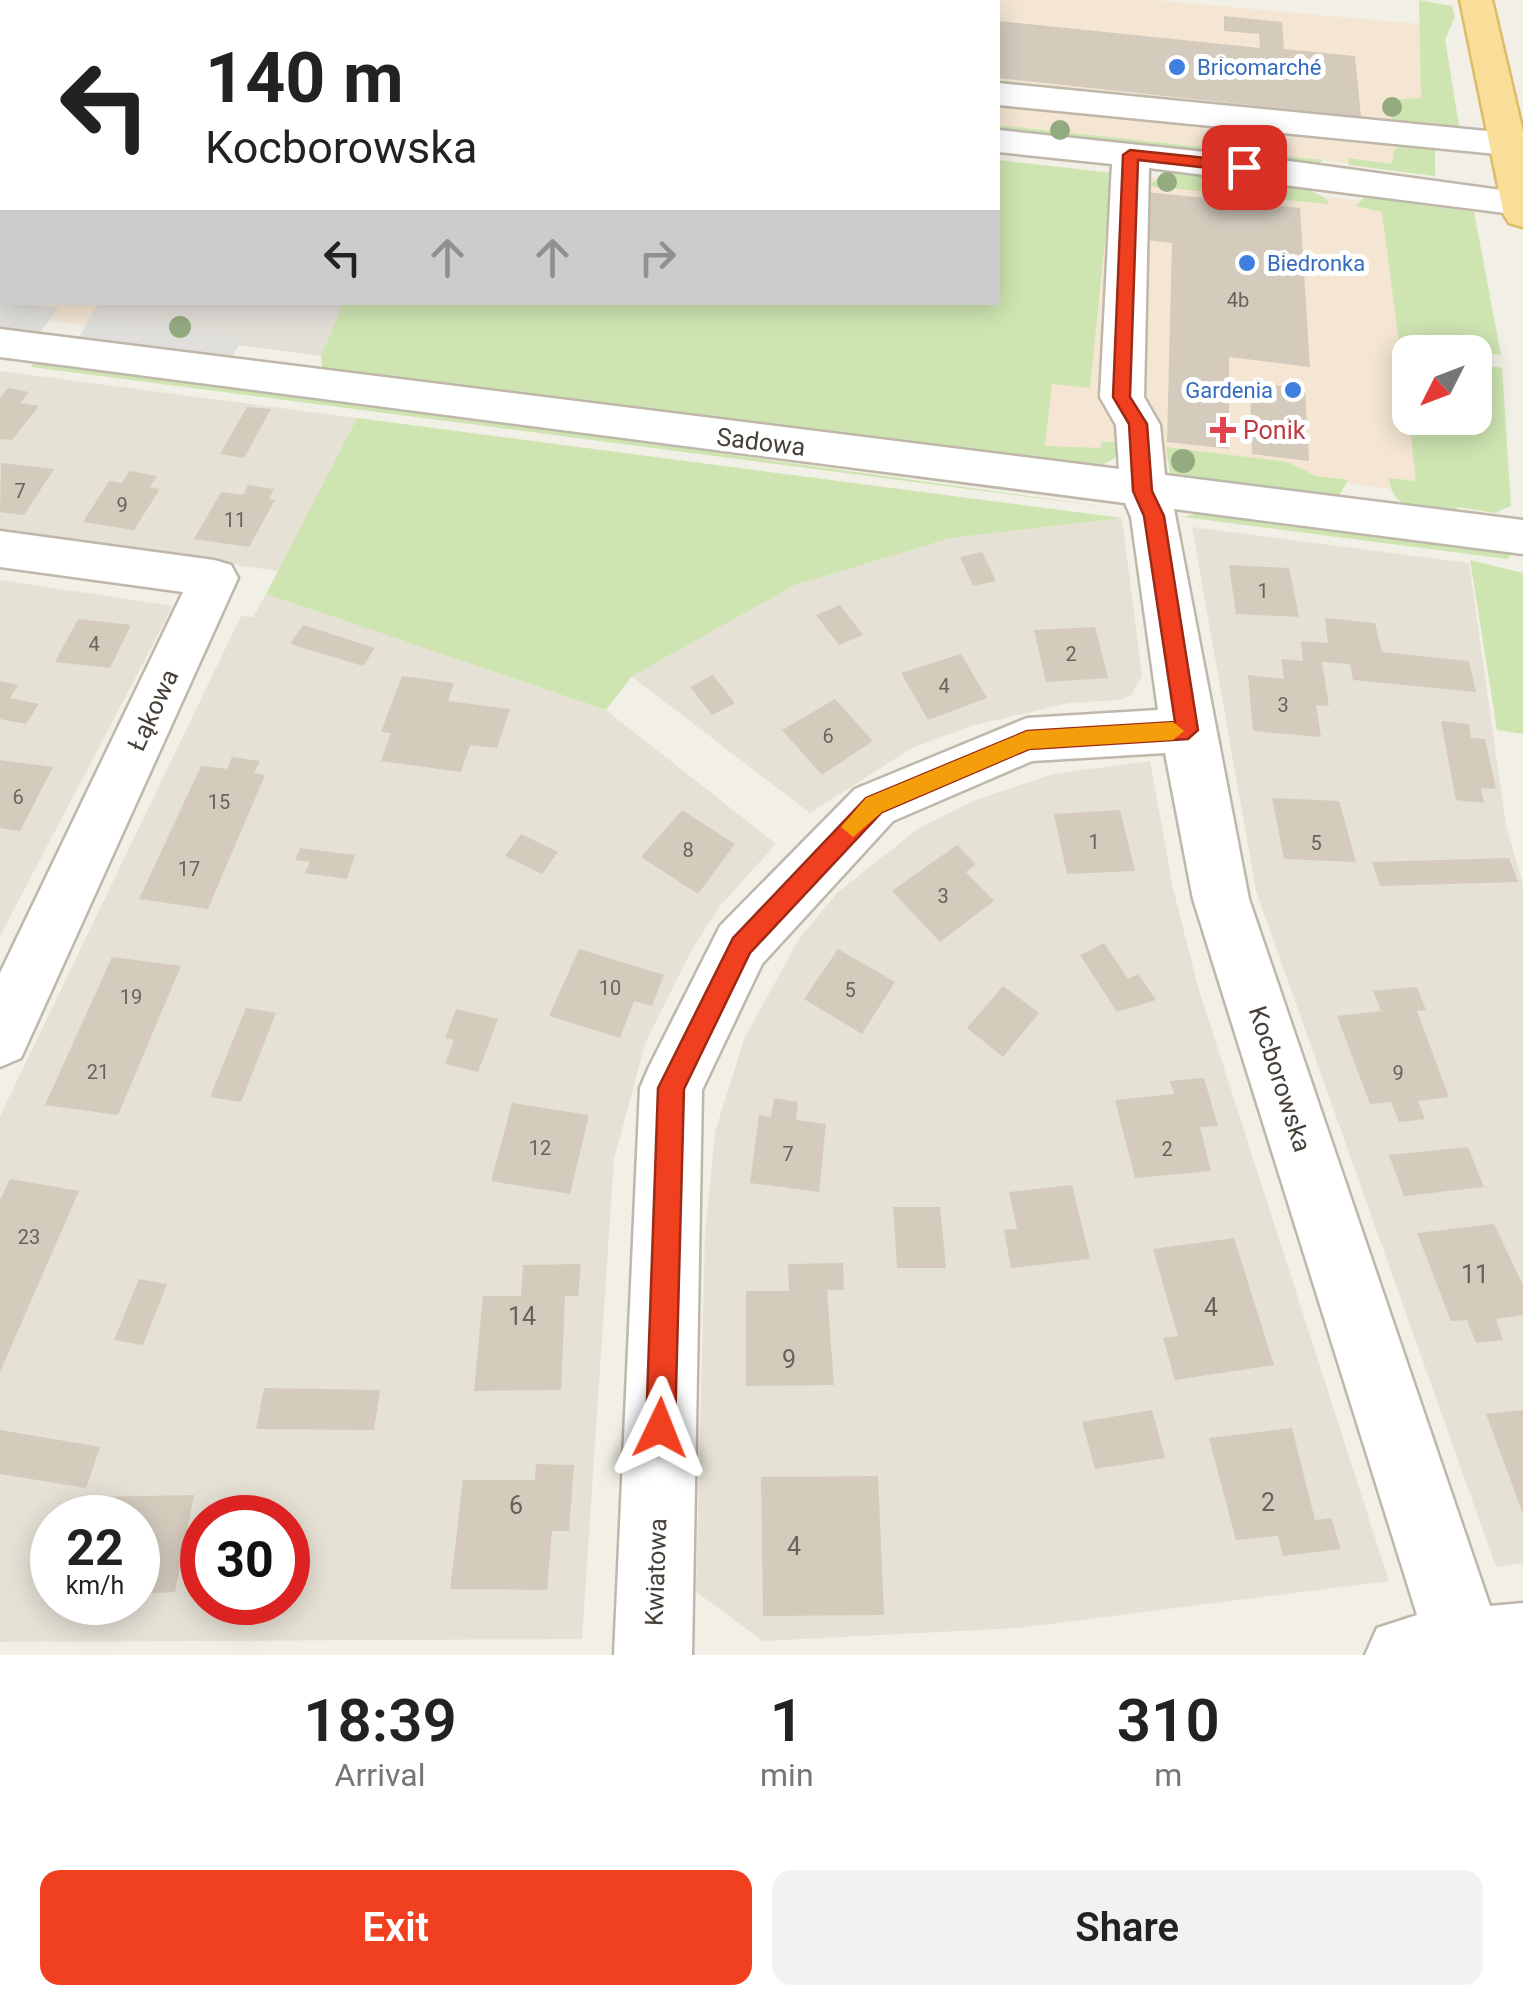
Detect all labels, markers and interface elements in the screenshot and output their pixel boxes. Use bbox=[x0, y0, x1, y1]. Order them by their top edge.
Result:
text: 140 m bbox=[205, 37, 404, 119]
icon: left bbox=[40, 40, 170, 170]
place label: Bricomarché bbox=[1197, 55, 1321, 80]
marker: Bricomarché bbox=[1166, 56, 1188, 78]
text: Kocborowska bbox=[205, 121, 478, 174]
pin bbox=[1202, 125, 1287, 210]
icon: arrive bbox=[1217, 140, 1272, 195]
icon: left bbox=[315, 230, 370, 285]
icon: ahead bbox=[420, 230, 475, 285]
icon: ahead bbox=[525, 230, 580, 285]
icon: right bbox=[630, 230, 685, 285]
place label: Biedronka bbox=[1267, 251, 1365, 276]
marker: Biedronka bbox=[1236, 252, 1258, 274]
house number: 4b bbox=[1227, 288, 1249, 312]
north arrow bbox=[1392, 335, 1492, 435]
map controls bbox=[1392, 335, 1492, 435]
place label: Gardenia bbox=[1185, 378, 1273, 403]
marker: Gardenia bbox=[1282, 379, 1304, 401]
place label: Ponik bbox=[1243, 416, 1306, 445]
marker: Ponik bbox=[1212, 419, 1234, 441]
street label: Sadowa bbox=[715, 422, 807, 462]
house number: 7 bbox=[14, 479, 26, 503]
house number: 9 bbox=[116, 493, 128, 517]
house number: 11 bbox=[224, 508, 246, 532]
house number: 1 bbox=[1257, 579, 1269, 603]
house number: 4 bbox=[88, 632, 100, 656]
house number: 2 bbox=[1065, 642, 1077, 666]
street label: Łąkowa bbox=[122, 665, 184, 755]
house number: 4 bbox=[938, 674, 950, 698]
house number: 3 bbox=[1277, 693, 1289, 717]
house number: 6 bbox=[822, 724, 834, 748]
house number: 6 bbox=[12, 785, 24, 809]
house number: 15 bbox=[208, 790, 230, 814]
house number: 1 bbox=[1088, 830, 1100, 854]
house number: 5 bbox=[1310, 831, 1322, 855]
house number: 8 bbox=[682, 838, 694, 862]
house number: 17 bbox=[178, 857, 200, 881]
house number: 3 bbox=[937, 884, 949, 908]
house number: 10 bbox=[599, 976, 621, 1000]
house number: 5 bbox=[844, 978, 856, 1002]
house number: 19 bbox=[120, 985, 142, 1009]
street label: Kocborowska bbox=[1243, 1002, 1317, 1156]
house number: 21 bbox=[87, 1060, 109, 1084]
house number: 9 bbox=[1392, 1061, 1404, 1085]
house number: 12 bbox=[529, 1136, 551, 1160]
house number: 2 bbox=[1161, 1137, 1173, 1161]
house number: 7 bbox=[782, 1142, 794, 1166]
house number: 23 bbox=[18, 1225, 40, 1249]
house number: 11 bbox=[1461, 1260, 1489, 1289]
house number: 4 bbox=[1204, 1293, 1218, 1322]
house number: 14 bbox=[508, 1302, 536, 1331]
house number: 9 bbox=[782, 1345, 796, 1374]
position arrow bbox=[608, 1376, 712, 1480]
house number: 2 bbox=[1261, 1488, 1275, 1517]
house number: 6 bbox=[509, 1491, 523, 1520]
speed limit sign: 30 bbox=[180, 1495, 310, 1625]
street label: Kwiatowa bbox=[640, 1518, 672, 1626]
text: 22 bbox=[66, 1519, 124, 1577]
house number: 4 bbox=[787, 1532, 801, 1561]
text: km/h bbox=[66, 1571, 124, 1600]
text: 18:39 bbox=[303, 1685, 457, 1756]
text: 1 bbox=[770, 1685, 804, 1756]
text: 310 bbox=[1117, 1685, 1220, 1756]
text: Arrival bbox=[335, 1756, 425, 1794]
text: min bbox=[760, 1756, 814, 1794]
text: m bbox=[1154, 1756, 1182, 1794]
button: Exit bbox=[40, 1870, 752, 1985]
button: Share bbox=[772, 1870, 1483, 1985]

